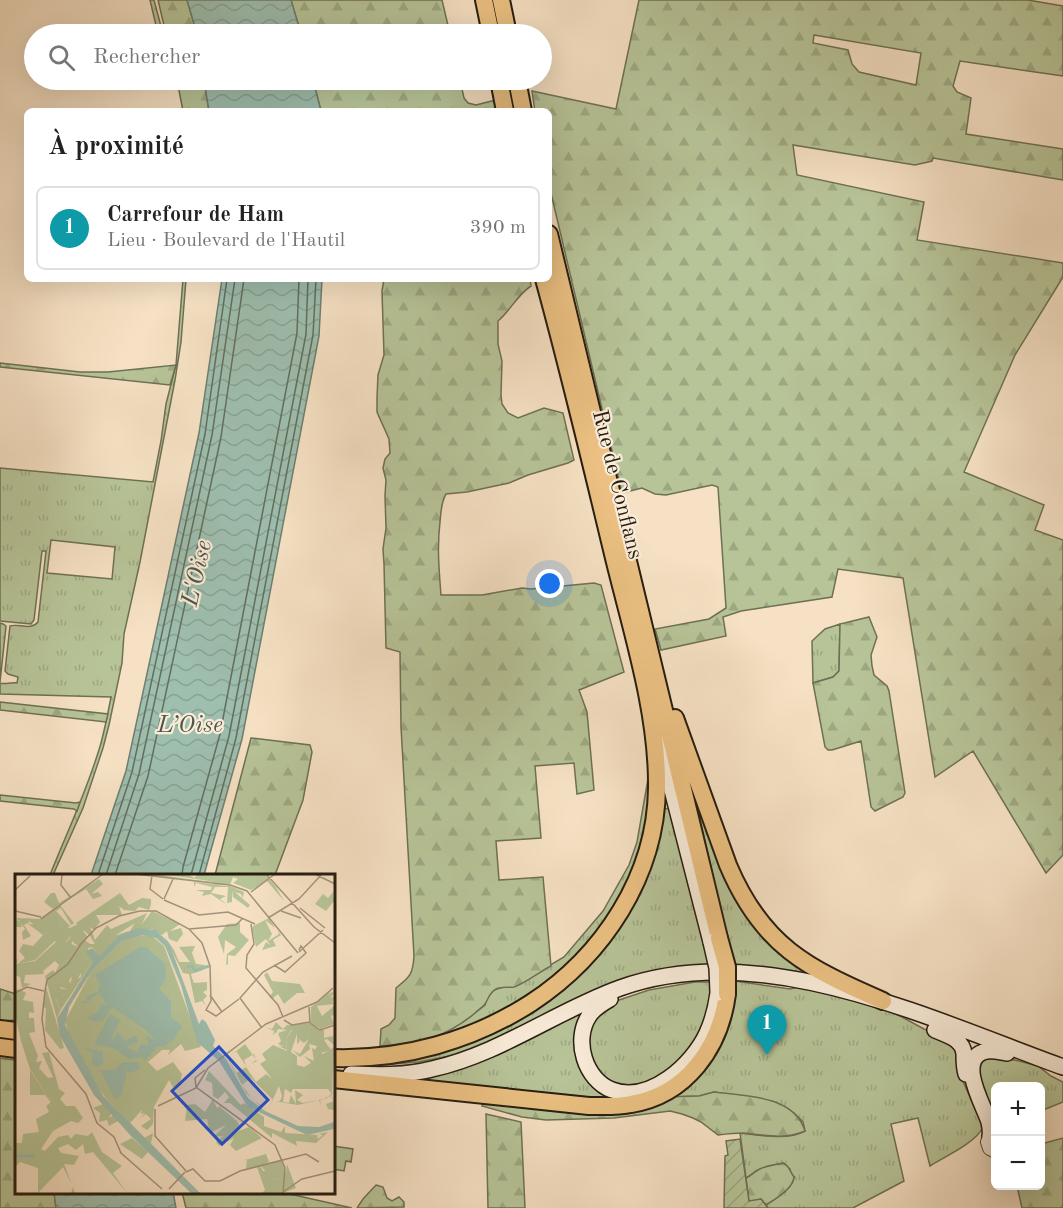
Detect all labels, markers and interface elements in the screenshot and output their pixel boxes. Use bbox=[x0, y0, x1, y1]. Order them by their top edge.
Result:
search box bbox=[24, 24, 552, 90]
icon: search bbox=[45, 41, 78, 74]
text: Rechercher bbox=[93, 46, 200, 68]
text: À proximité bbox=[48, 134, 184, 160]
text: Carrefour de Ham bbox=[107, 204, 284, 226]
text: 1 bbox=[64, 218, 75, 238]
text: 390 m bbox=[470, 218, 526, 238]
text: Lieu · Boulevard de l'Hautil bbox=[107, 231, 345, 251]
street label: Rue de Conflans bbox=[588, 408, 646, 561]
water label: L'Oise bbox=[178, 538, 217, 610]
your location bbox=[535, 569, 564, 598]
water label: L’Oise bbox=[156, 714, 223, 738]
inset map bbox=[15, 874, 334, 1193]
pin: 1 bbox=[748, 1006, 786, 1055]
map controls bbox=[991, 1082, 1045, 1190]
button: + bbox=[991, 1082, 1045, 1136]
button: − bbox=[991, 1136, 1045, 1190]

